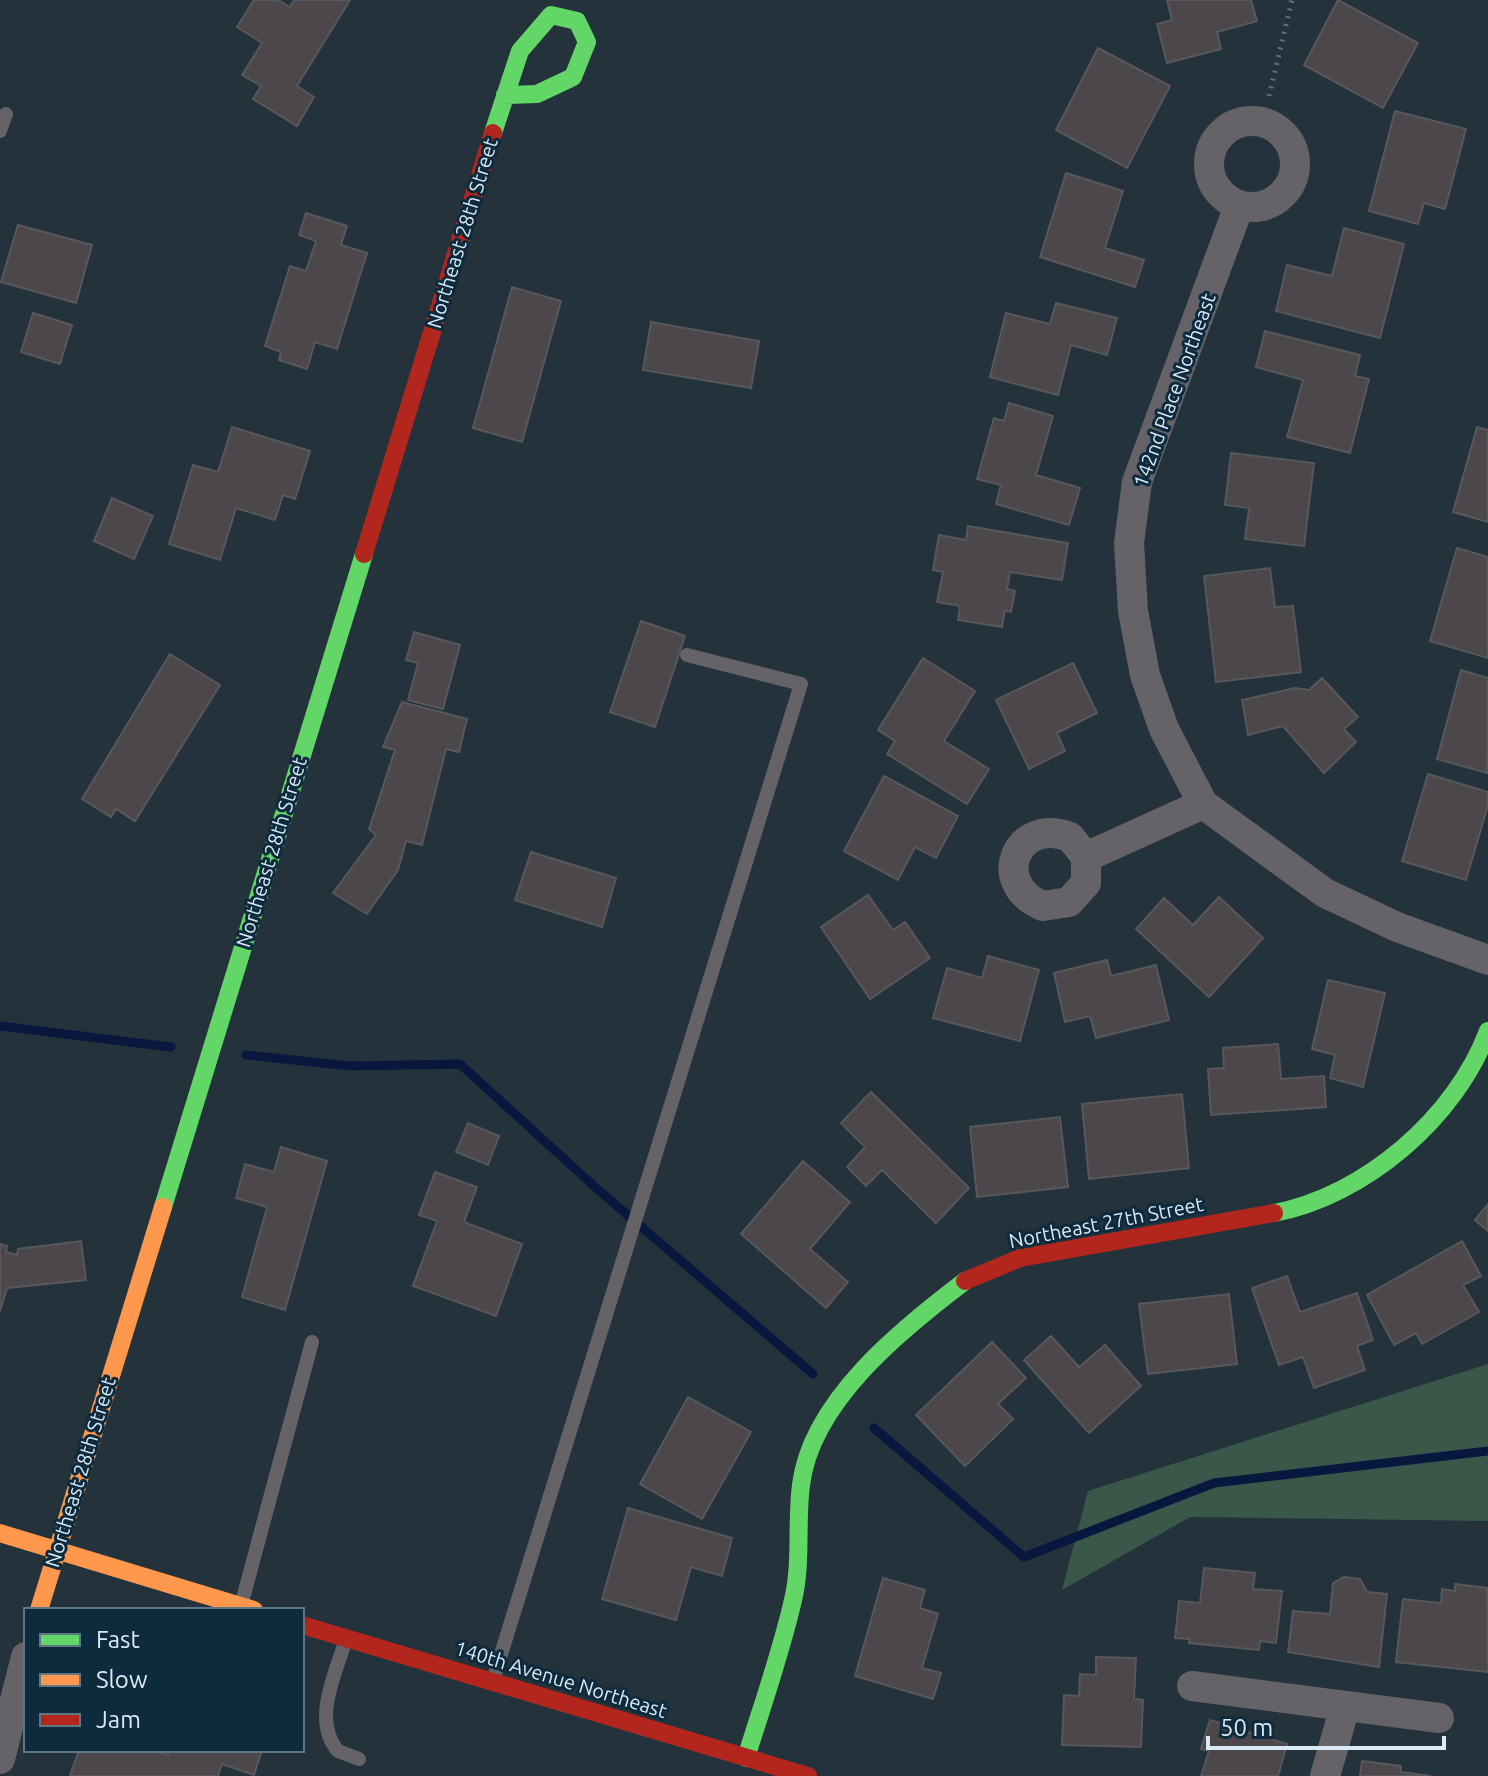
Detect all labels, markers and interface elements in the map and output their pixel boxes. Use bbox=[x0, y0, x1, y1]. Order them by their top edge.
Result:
street label: Northeast 28th Street bbox=[422, 135, 502, 331]
street label: 142nd Place Northeast bbox=[1128, 290, 1220, 490]
street label: Northeast 28th Street bbox=[231, 754, 311, 950]
street label: Northeast 27th Street bbox=[1007, 1192, 1205, 1252]
street label: Northeast 28th Street bbox=[40, 1374, 120, 1570]
legend bbox=[24, 1608, 304, 1752]
text: Fast bbox=[96, 1626, 140, 1653]
street label: 140th Avenue Northeast bbox=[452, 1636, 670, 1722]
text: Slow bbox=[96, 1666, 148, 1693]
scale bar bbox=[1208, 1700, 1444, 1750]
text: Jam bbox=[96, 1706, 141, 1733]
text: 50 m bbox=[1220, 1714, 1273, 1741]

